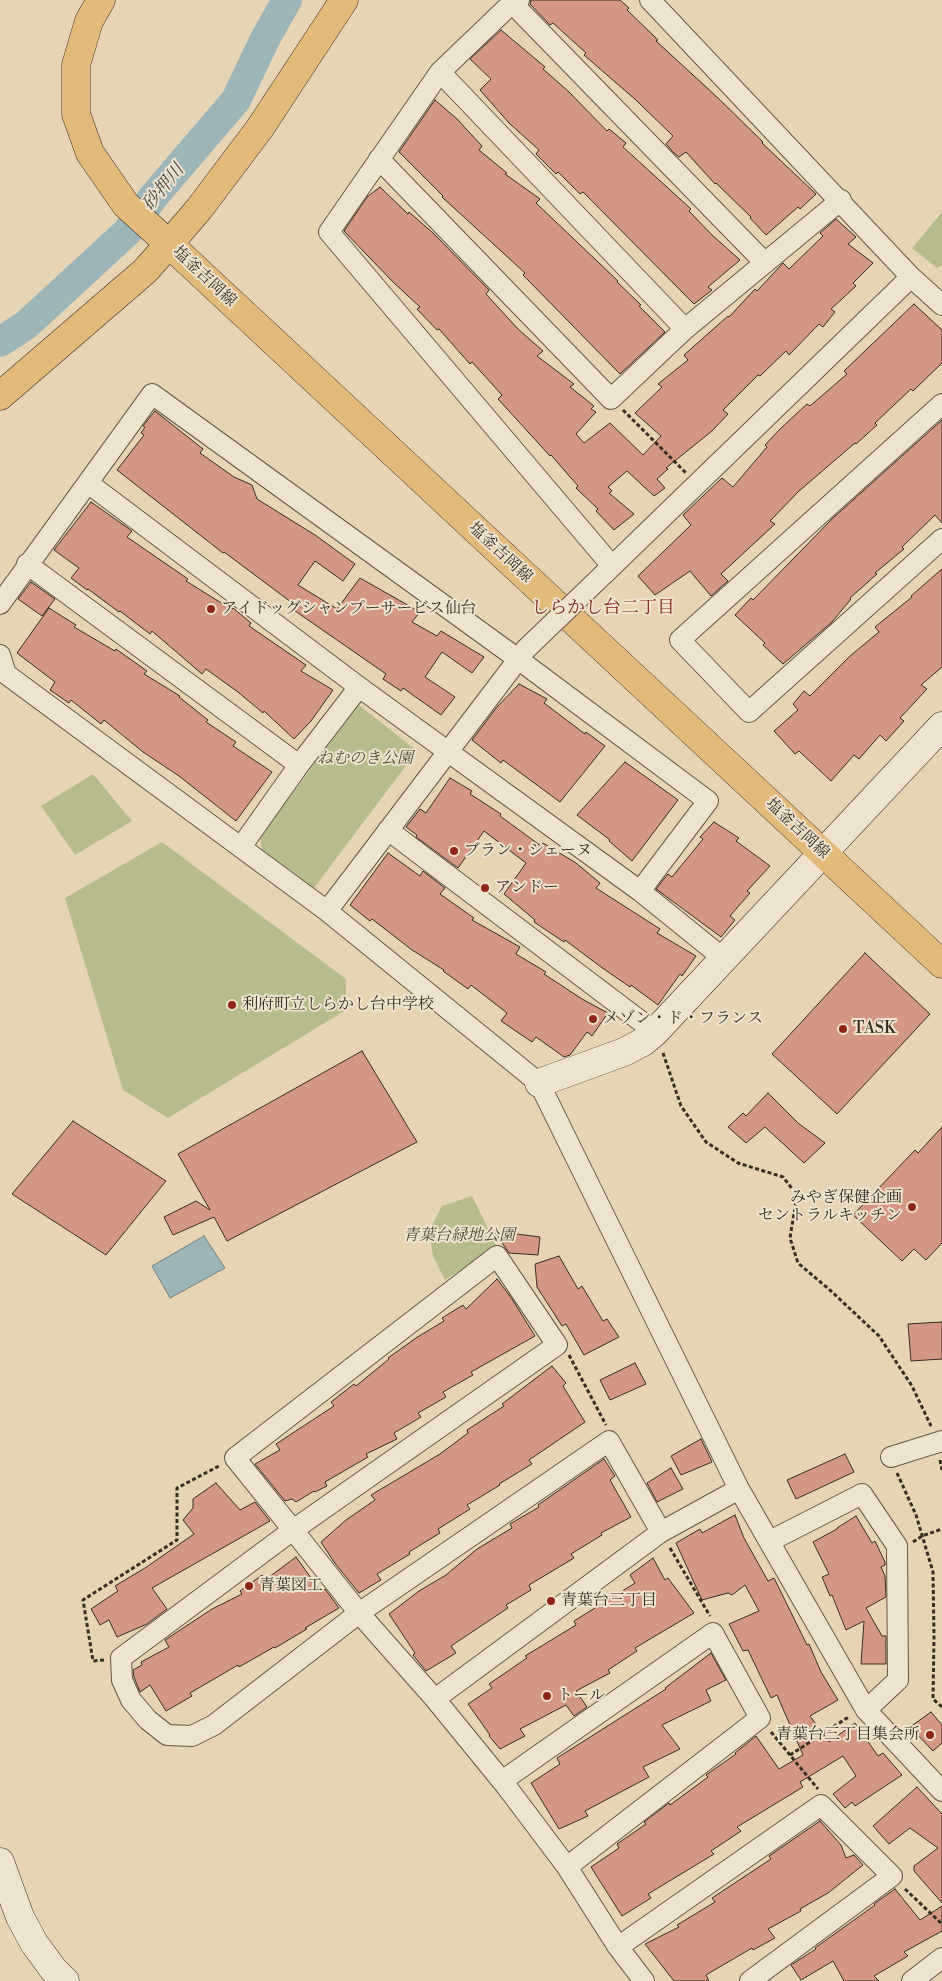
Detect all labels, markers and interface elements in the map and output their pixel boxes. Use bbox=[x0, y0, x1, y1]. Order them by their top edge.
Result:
water label: 砂押川 bbox=[139, 160, 189, 216]
street label: 塩釜吉岡線 bbox=[168, 243, 240, 311]
street label: 塩釜吉岡線 bbox=[464, 519, 536, 587]
district label: しらかし台二丁目 bbox=[531, 598, 675, 620]
place label: アイドッグシャンプーサービス仙台 bbox=[221, 599, 477, 619]
marker: アイドッグシャンプーサービス仙台 bbox=[205, 603, 217, 615]
park label: ねむのき公園 bbox=[317, 749, 413, 769]
street label: 塩釜吉岡線 bbox=[761, 795, 833, 863]
place label: ブラン・シェーヌ bbox=[464, 841, 592, 861]
marker: ブラン・シェーヌ bbox=[448, 845, 460, 857]
place label: アンドー bbox=[495, 878, 559, 898]
marker: アンドー bbox=[479, 882, 491, 894]
place label: 利府町立しらかし台中学校 bbox=[242, 995, 434, 1015]
marker: 利府町立しらかし台中学校 bbox=[226, 999, 238, 1011]
place label: メゾン・ド・フランス bbox=[603, 1009, 763, 1029]
marker: メゾン・ド・フランス bbox=[587, 1013, 599, 1025]
place label: TASK bbox=[853, 1019, 896, 1039]
marker: TASK bbox=[837, 1023, 849, 1035]
place label: みやぎ保健企画 セントラルキッチン bbox=[758, 1188, 902, 1226]
marker: みやぎ保健企画 セントラルキッチン bbox=[906, 1201, 918, 1213]
park label: 青葉台緑地公園 bbox=[403, 1226, 515, 1246]
place label: 青葉図工 bbox=[259, 1576, 323, 1596]
marker: 青葉図工 bbox=[243, 1580, 255, 1592]
place label: 青葉台三丁目 bbox=[561, 1591, 657, 1611]
marker: 青葉台三丁目 bbox=[545, 1595, 557, 1607]
place label: トール bbox=[557, 1686, 605, 1706]
marker: トール bbox=[541, 1690, 553, 1702]
place label: 青葉台三丁目集会所 bbox=[776, 1725, 920, 1745]
marker: 青葉台三丁目集会所 bbox=[924, 1729, 936, 1741]

